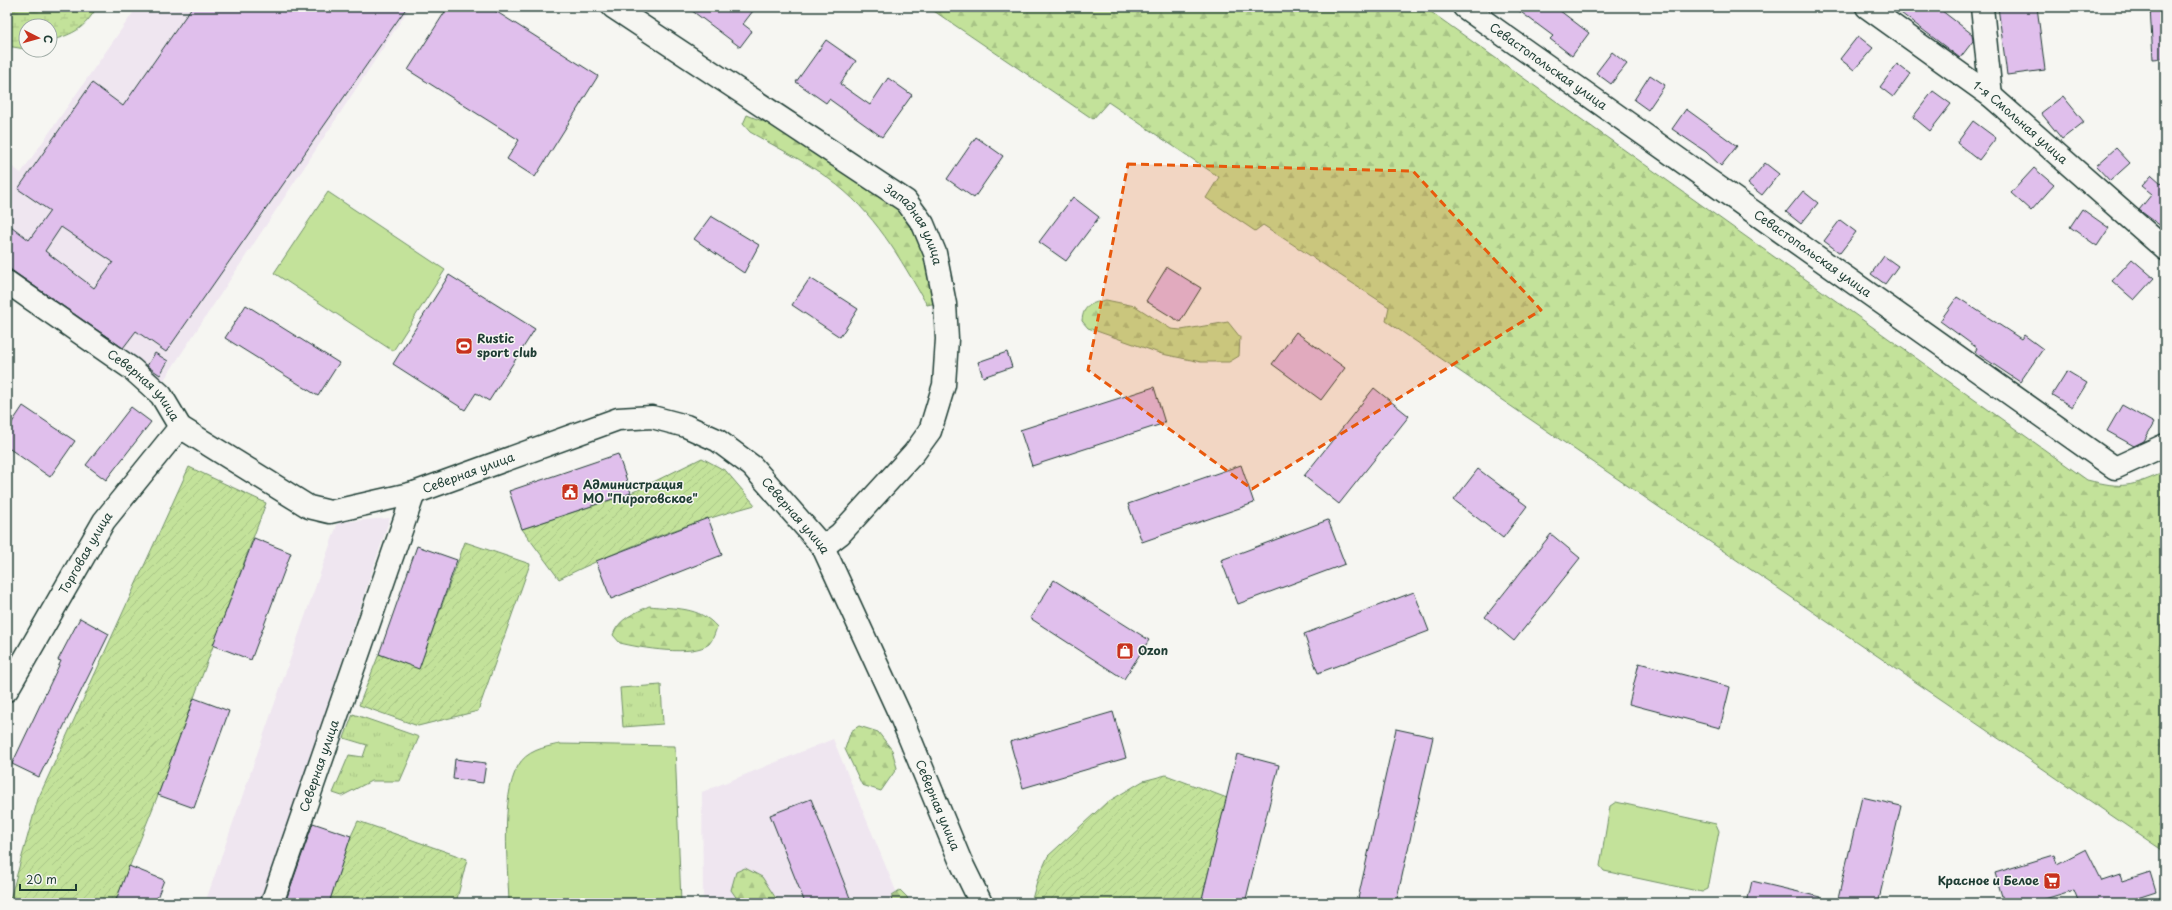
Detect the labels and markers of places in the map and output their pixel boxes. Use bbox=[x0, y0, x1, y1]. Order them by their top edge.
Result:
place label: Rustic sport club bbox=[477, 329, 537, 361]
sports icon: Rustic sport club bbox=[454, 336, 474, 356]
place label: Администрация МО "Пироговское" bbox=[583, 475, 698, 507]
public building icon: Администрация МО "Пироговское" bbox=[560, 482, 580, 502]
shop icon: Ozon bbox=[1115, 641, 1135, 661]
place label: Ozon bbox=[1138, 641, 1168, 659]
place label: Красное и Белое bbox=[1938, 871, 2039, 889]
supermarket icon: Красное и Белое bbox=[2042, 871, 2062, 891]

